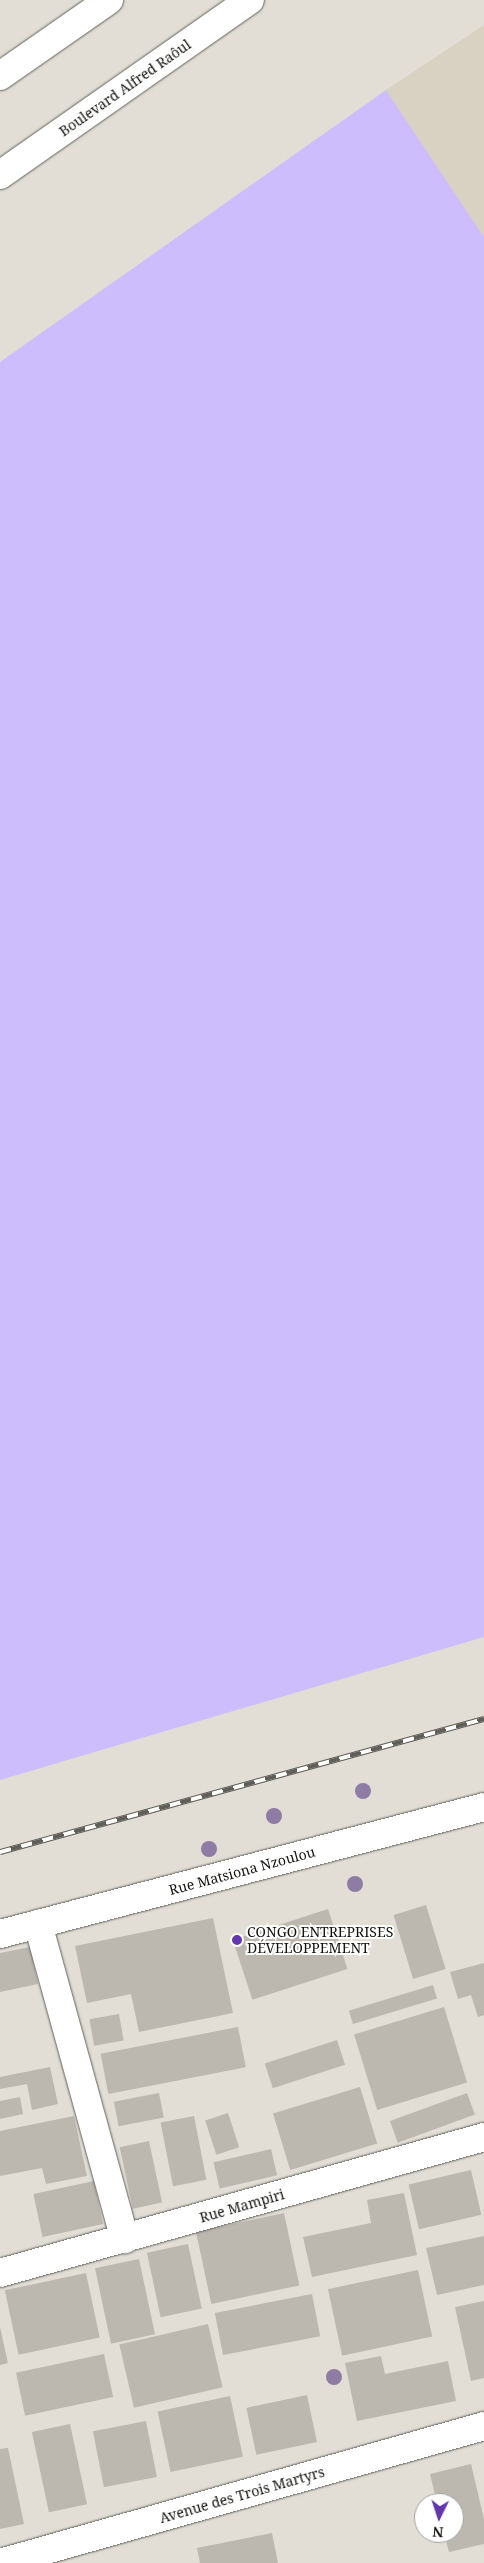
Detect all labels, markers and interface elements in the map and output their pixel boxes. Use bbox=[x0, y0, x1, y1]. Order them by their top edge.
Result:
street label: Boulevard Alfred Raôul bbox=[56, 36, 194, 140]
street label: Rue Matsiona Nzoulou bbox=[167, 1843, 317, 1899]
place label: CONGO ENTREPRISES DÉVELOPPEMENT bbox=[247, 1924, 393, 1956]
marker: CONGO ENTREPRISES DÉVELOPPEMENT bbox=[231, 1934, 243, 1946]
street label: Rue Mampiri bbox=[198, 2186, 286, 2226]
street label: Avenue des Trois Martyrs bbox=[158, 2463, 326, 2527]
north arrow bbox=[414, 2493, 464, 2543]
text: N bbox=[432, 2523, 444, 2542]

